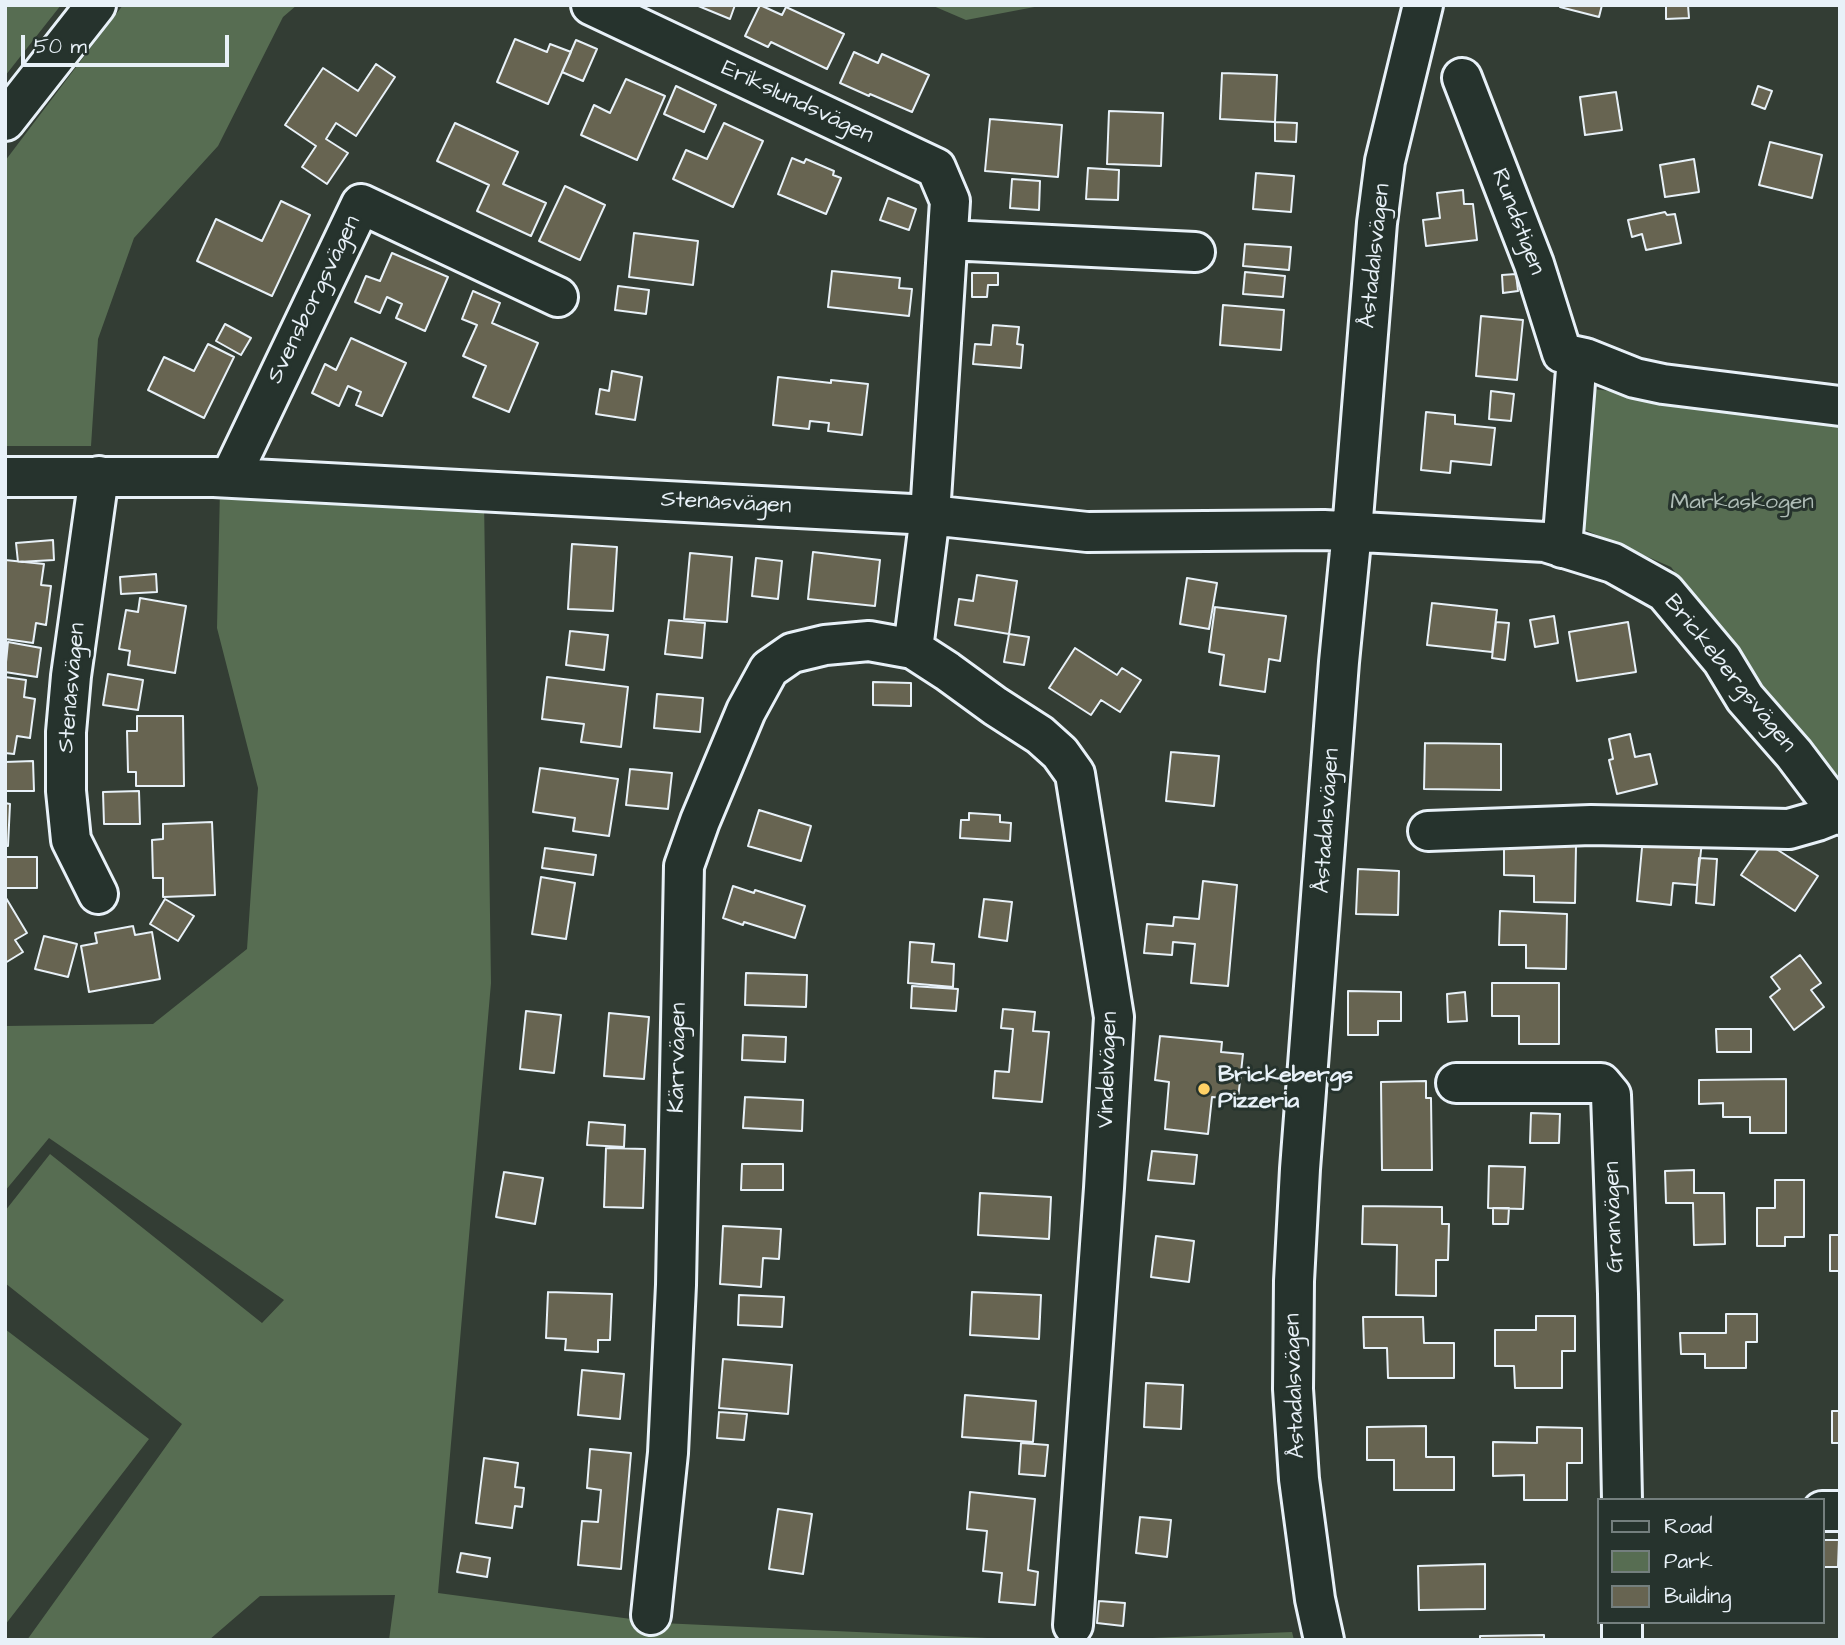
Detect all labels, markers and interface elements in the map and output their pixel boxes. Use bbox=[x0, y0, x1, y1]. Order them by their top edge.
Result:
scale bar bbox=[24, 21, 233, 65]
text: 50 m bbox=[34, 32, 87, 61]
street label: Erikslundsvägen bbox=[716, 56, 878, 150]
street label: Rundstigen bbox=[1484, 165, 1550, 279]
street label: Åstadalsvägen bbox=[1355, 182, 1397, 330]
street label: Svensborgsvägen bbox=[262, 211, 368, 389]
street label: Stenåsvägen bbox=[660, 487, 792, 521]
park label: Markaskogen bbox=[1670, 489, 1814, 517]
street label: Brickebergsvägen bbox=[1657, 590, 1801, 758]
street label: Stenåsvägen bbox=[54, 622, 92, 754]
street label: Åstadalsvägen bbox=[1309, 748, 1347, 894]
street label: Kärrvägen bbox=[664, 1003, 694, 1113]
street label: Vindelvägen bbox=[1093, 1011, 1125, 1129]
place label: Brickebergs Pizzeria bbox=[1218, 1062, 1353, 1116]
marker: Brickebergs Pizzeria bbox=[1196, 1081, 1212, 1097]
street label: Granvägen bbox=[1599, 1161, 1631, 1273]
street label: Åstadalsvägen bbox=[1280, 1313, 1312, 1459]
legend bbox=[1596, 1498, 1824, 1624]
text: Road bbox=[1664, 1512, 1712, 1541]
text: Park bbox=[1664, 1547, 1713, 1576]
text: Building bbox=[1664, 1582, 1731, 1611]

